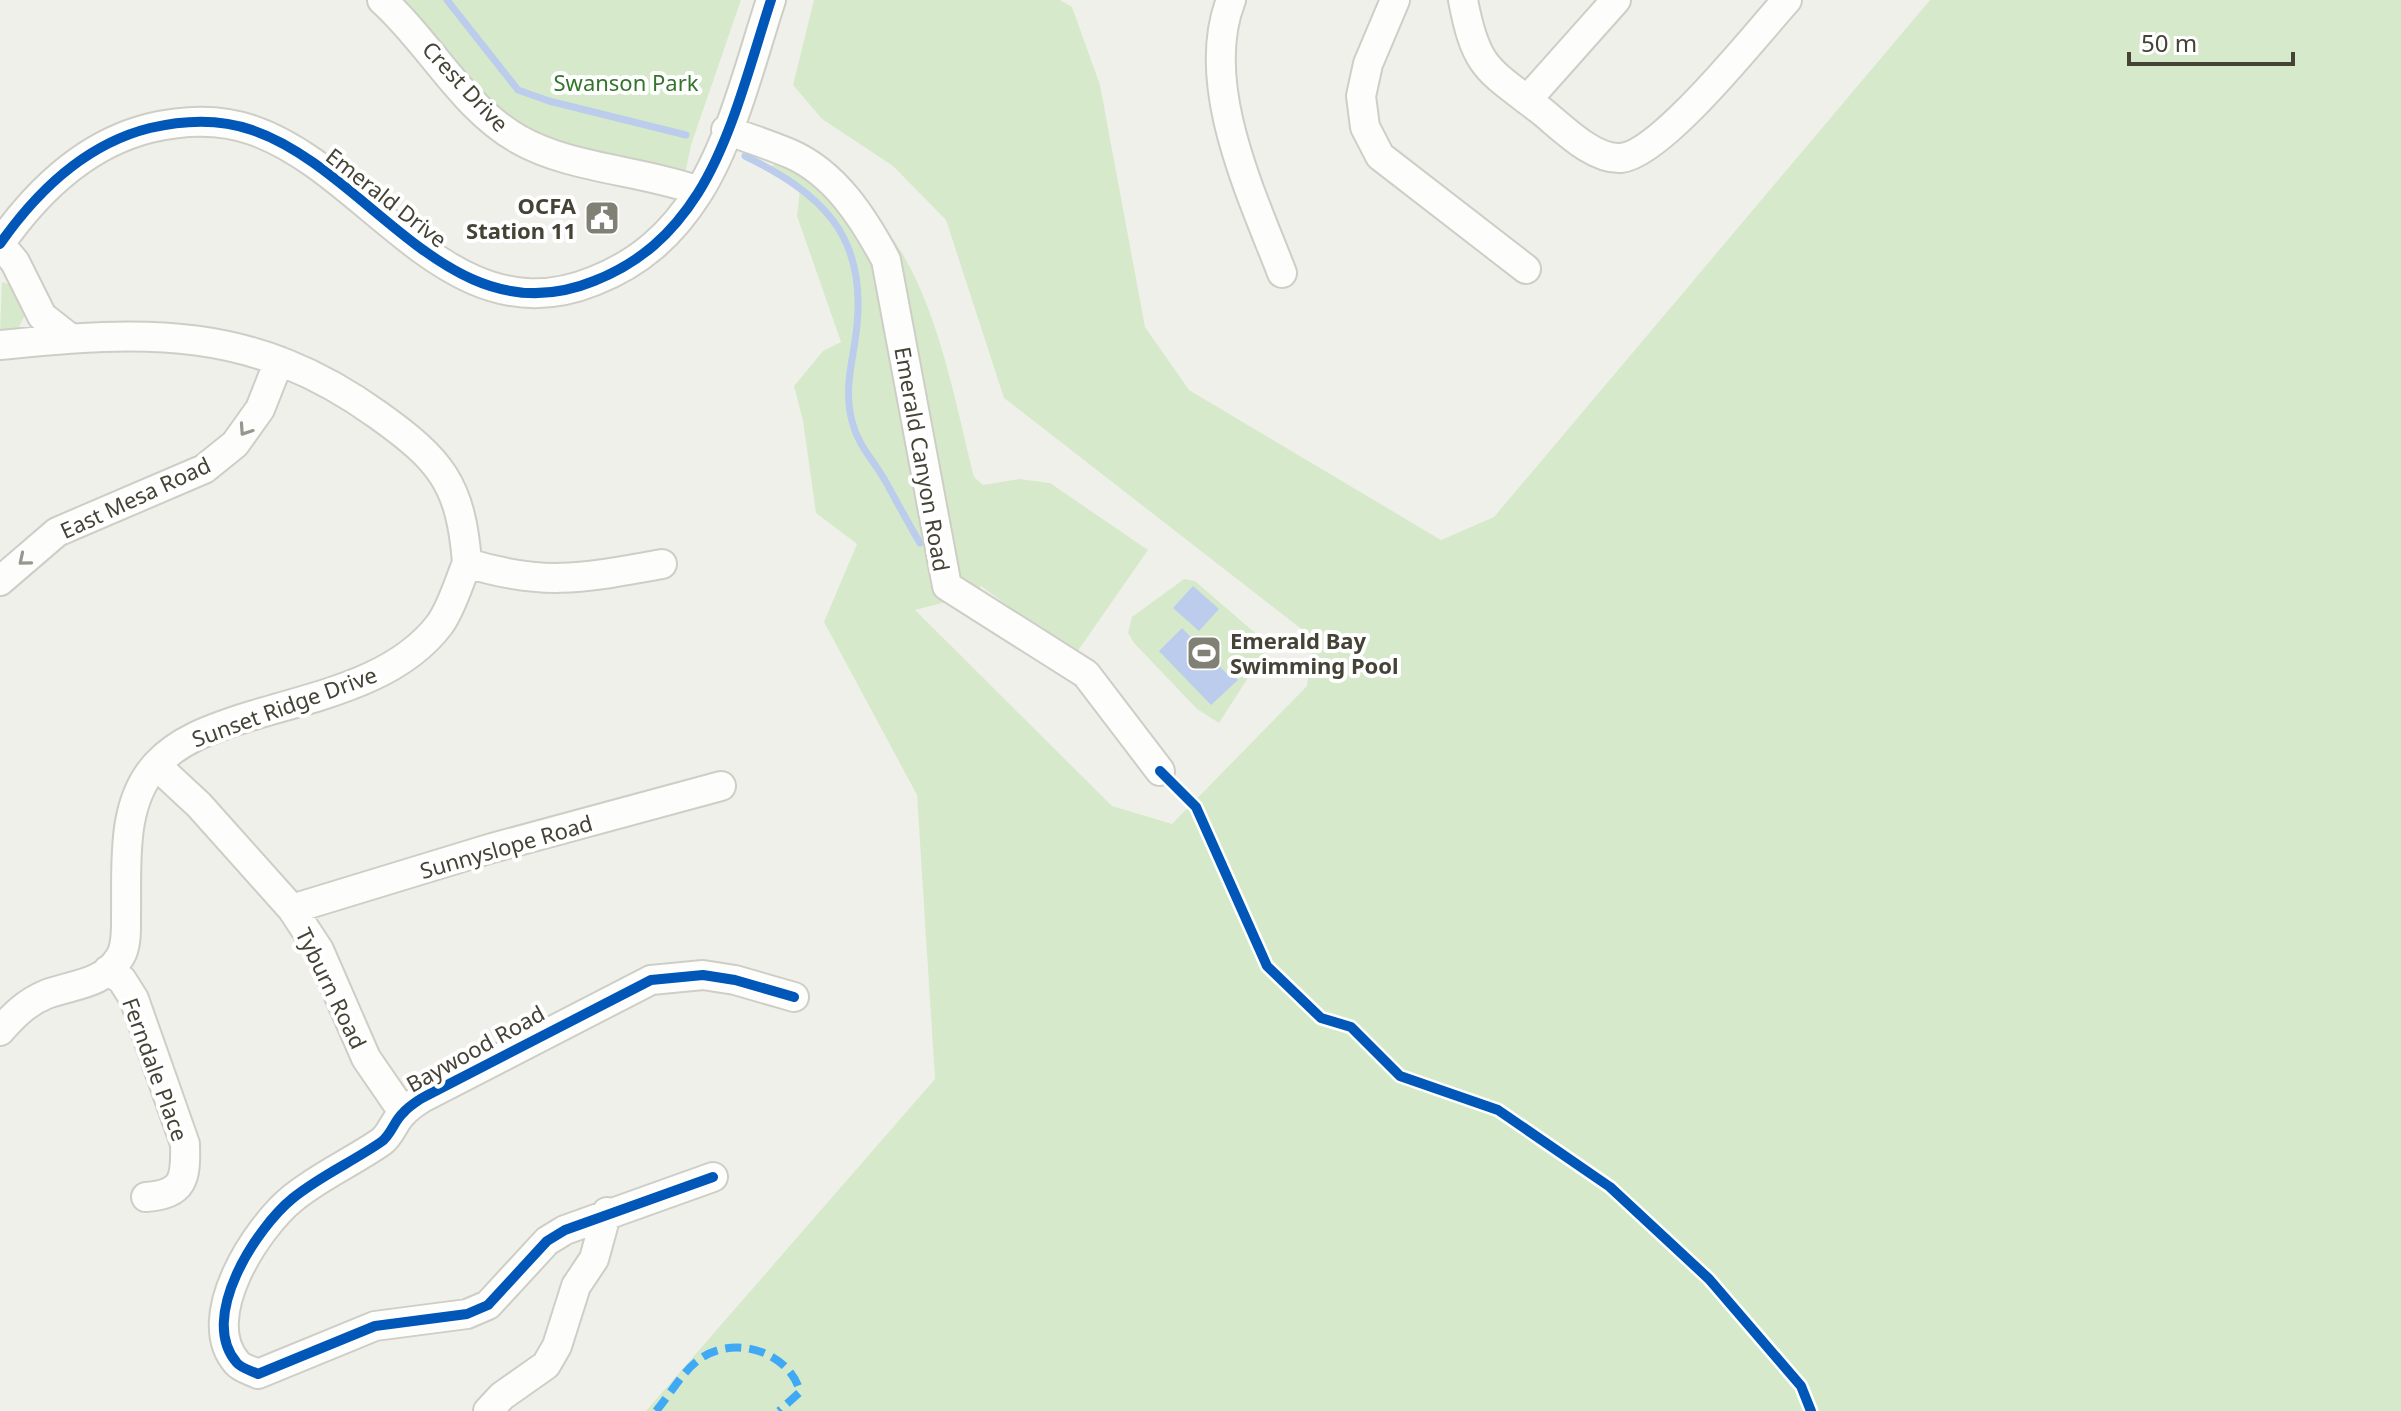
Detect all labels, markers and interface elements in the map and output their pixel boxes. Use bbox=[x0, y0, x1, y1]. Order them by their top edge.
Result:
scale bar bbox=[2129, 16, 2293, 66]
text: 50 m bbox=[2141, 26, 2197, 59]
street label: Crest Drive bbox=[416, 34, 516, 138]
park label: Swanson Park bbox=[554, 67, 699, 97]
street label: Emerald Drive bbox=[320, 140, 454, 254]
place label: OCFA Station 11 bbox=[466, 190, 577, 245]
public building icon: OCFA Station 11 bbox=[583, 199, 621, 237]
street label: Emerald Canyon Road bbox=[888, 344, 958, 574]
one-way arrow bbox=[240, 422, 255, 436]
street label: East Mesa Road bbox=[55, 449, 215, 545]
one-way arrow bbox=[19, 550, 33, 565]
place label: Emerald Bay Swimming Pool bbox=[1230, 625, 1399, 680]
sports icon: Emerald Bay Swimming Pool bbox=[1185, 634, 1223, 672]
street label: Sunset Ridge Drive bbox=[187, 659, 381, 753]
street label: Sunnyslope Road bbox=[416, 807, 596, 885]
street label: Tyburn Road bbox=[290, 922, 374, 1054]
street label: Ferndale Place bbox=[116, 993, 196, 1145]
street label: Baywood Road bbox=[400, 998, 550, 1098]

